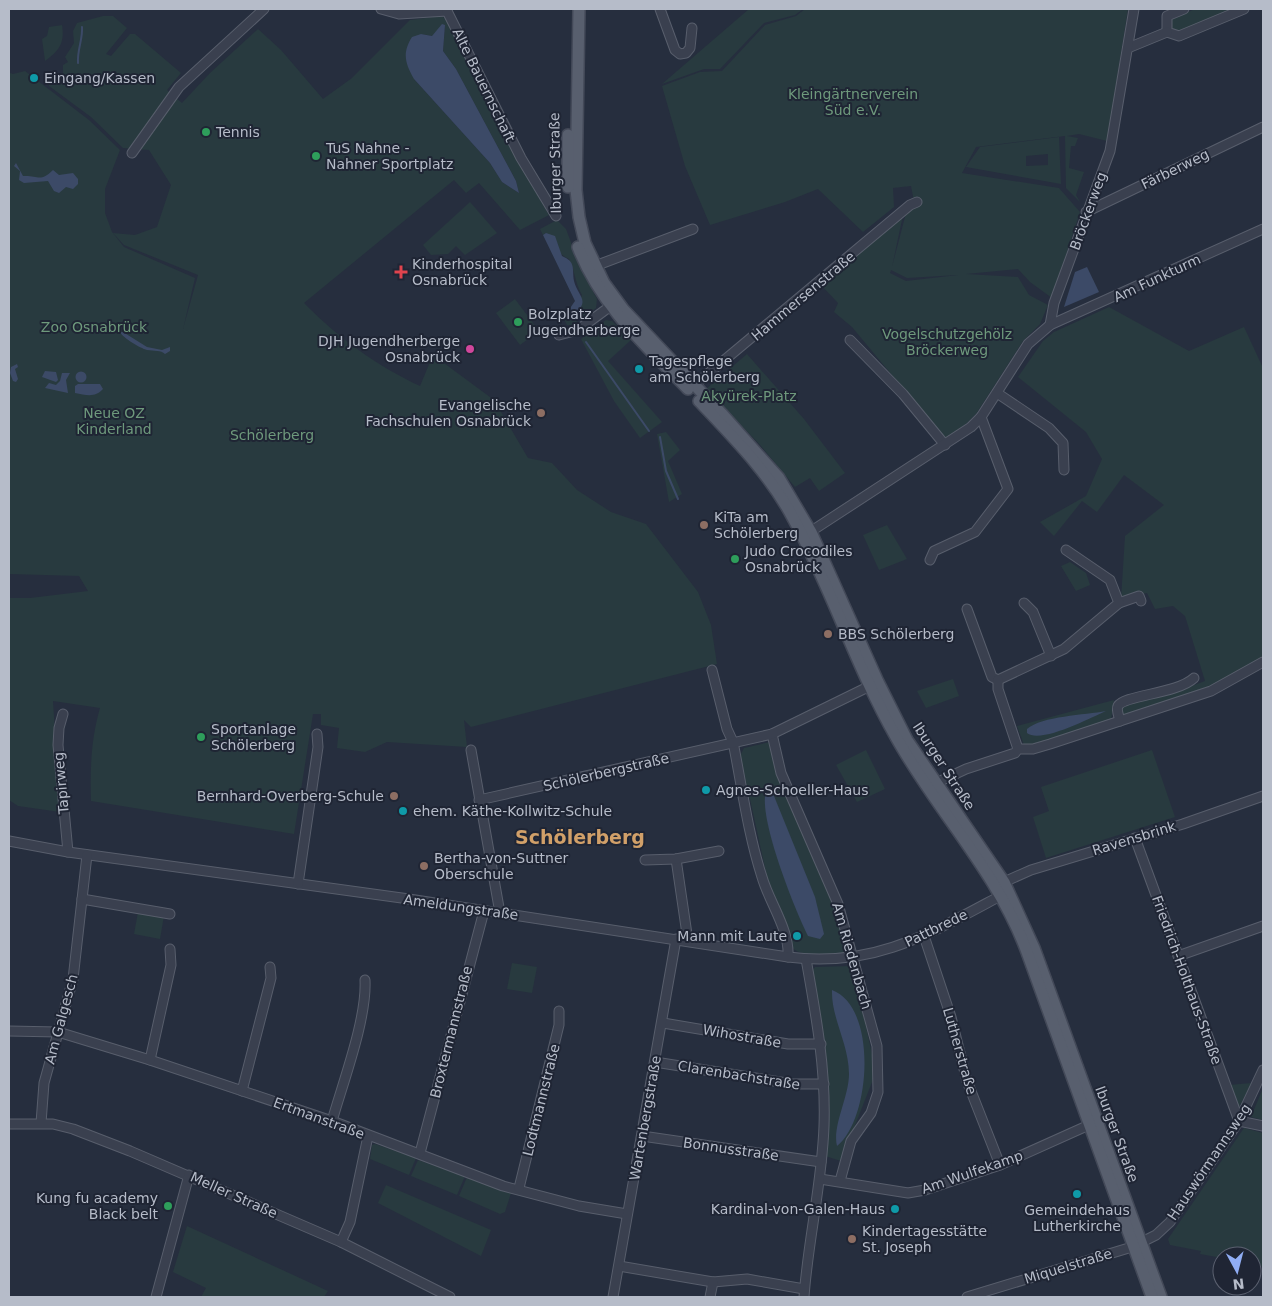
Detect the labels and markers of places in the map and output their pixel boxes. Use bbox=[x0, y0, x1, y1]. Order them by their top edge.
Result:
place label: Eingang/Kassen bbox=[44, 70, 155, 86]
marker: Eingang/Kassen bbox=[28, 72, 40, 84]
place label: Tennis bbox=[215, 124, 260, 140]
marker: Tennis bbox=[200, 126, 212, 138]
place label: TuS Nahne - Nahner Sportplatz bbox=[325, 140, 453, 172]
marker: TuS Nahne - Nahner Sportplatz bbox=[310, 150, 322, 162]
place label: Kinderhospital Osnabrück bbox=[412, 256, 512, 288]
marker: Kinderhospital Osnabrück bbox=[394, 265, 408, 279]
place label: Bolzplatz Jugendherberge bbox=[527, 306, 640, 338]
marker: Bolzplatz Jugendherberge bbox=[512, 316, 524, 328]
place label: DJH Jugendherberge Osnabrück bbox=[318, 333, 461, 365]
marker: DJH Jugendherberge Osnabrück bbox=[464, 343, 476, 355]
place label: Tagespflege am Schölerberg bbox=[648, 353, 760, 385]
marker: Tagespflege am Schölerberg bbox=[633, 363, 645, 375]
place label: Evangelische Fachschulen Osnabrück bbox=[365, 397, 532, 429]
marker: Evangelische Fachschulen Osnabrück bbox=[535, 407, 547, 419]
place label: KiTa am Schölerberg bbox=[714, 509, 798, 541]
marker: KiTa am Schölerberg bbox=[698, 519, 710, 531]
place label: Judo Crocodiles Osnabrück bbox=[744, 543, 853, 575]
marker: Judo Crocodiles Osnabrück bbox=[729, 553, 741, 565]
place label: BBS Schölerberg bbox=[838, 626, 954, 642]
marker: BBS Schölerberg bbox=[822, 628, 834, 640]
place label: Sportanlage Schölerberg bbox=[211, 721, 296, 753]
marker: Sportanlage Schölerberg bbox=[195, 731, 207, 743]
place label: Agnes-Schoeller-Haus bbox=[716, 782, 869, 798]
marker: Agnes-Schoeller-Haus bbox=[700, 784, 712, 796]
place label: Bernhard-Overberg-Schule bbox=[197, 788, 384, 804]
marker: Bernhard-Overberg-Schule bbox=[388, 790, 400, 802]
place label: ehem. Käthe-Kollwitz-Schule bbox=[413, 803, 612, 819]
marker: ehem. Käthe-Kollwitz-Schule bbox=[397, 805, 409, 817]
place label: Bertha-von-Suttner Oberschule bbox=[434, 850, 569, 882]
marker: Bertha-von-Suttner Oberschule bbox=[418, 860, 430, 872]
place label: Mann mit Laute bbox=[677, 928, 787, 944]
marker: Mann mit Laute bbox=[791, 930, 803, 942]
marker: Gemeindehaus Lutherkirche bbox=[1071, 1188, 1083, 1200]
place label: Kung fu academy Black belt bbox=[36, 1190, 158, 1222]
marker: Kung fu academy Black belt bbox=[162, 1200, 174, 1212]
place label: Kardinal-von-Galen-Haus bbox=[711, 1201, 885, 1217]
place label: Gemeindehaus Lutherkirche bbox=[1024, 1202, 1130, 1234]
marker: Kardinal-von-Galen-Haus bbox=[889, 1203, 901, 1215]
place label: Kindertagesstätte St. Joseph bbox=[862, 1223, 987, 1255]
marker: Kindertagesstätte St. Joseph bbox=[846, 1233, 858, 1245]

